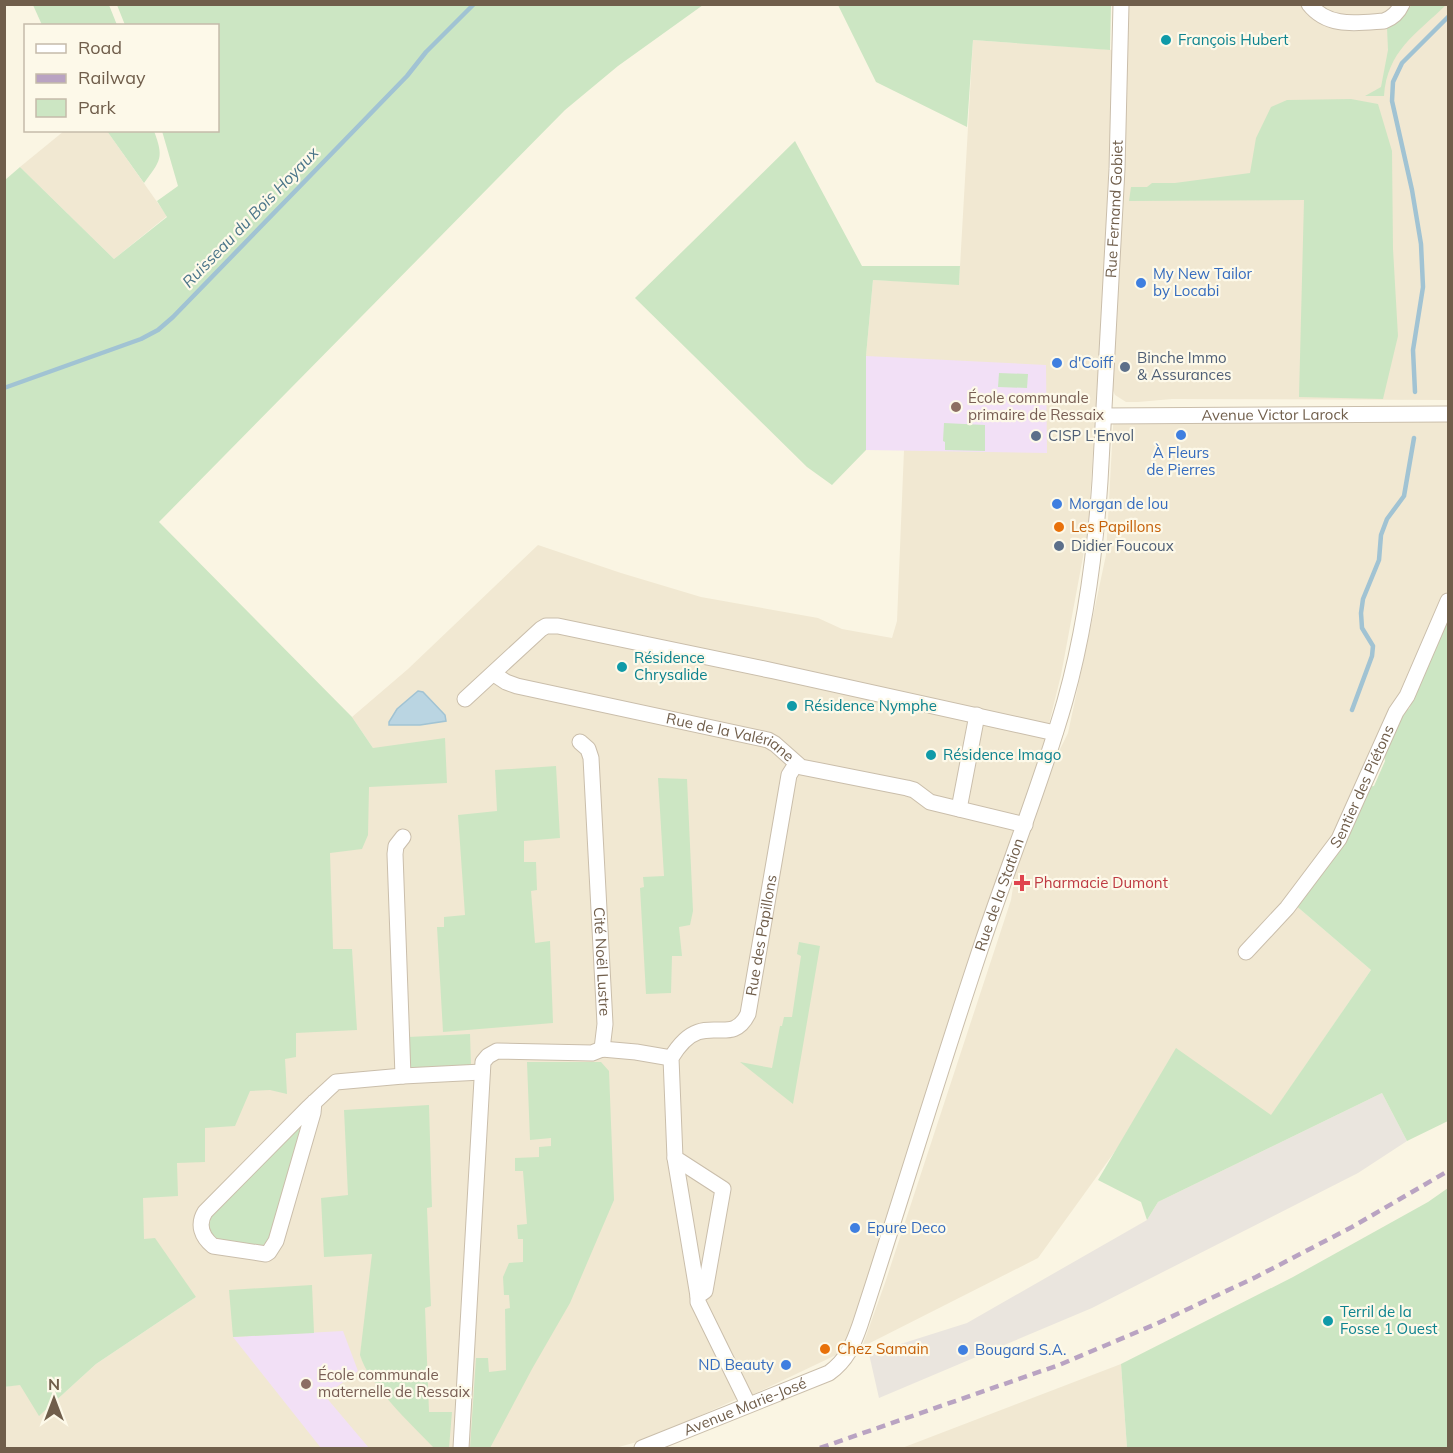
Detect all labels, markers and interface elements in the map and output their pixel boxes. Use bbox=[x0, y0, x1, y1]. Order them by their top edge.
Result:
legend bbox=[24, 24, 219, 132]
place label: François Hubert bbox=[1178, 30, 1289, 49]
marker: François Hubert bbox=[1159, 33, 1173, 47]
text: Road bbox=[78, 36, 122, 59]
text: Railway bbox=[78, 66, 146, 89]
text: Park bbox=[78, 96, 117, 119]
street label: Rue Fernand Gobiet bbox=[1101, 140, 1127, 279]
water label: Ruisseau du Bois Hoyaux bbox=[178, 142, 323, 291]
place label: My New Tailor by Locabi bbox=[1153, 264, 1253, 300]
marker: My New Tailor by Locabi bbox=[1134, 276, 1148, 290]
place label: Binche Immo & Assurances bbox=[1137, 348, 1231, 384]
place label: d'Coiff bbox=[1069, 353, 1114, 372]
marker: d'Coiff bbox=[1050, 356, 1064, 370]
marker: Binche Immo & Assurances bbox=[1118, 360, 1132, 374]
place label: École communale primaire de Ressaix bbox=[968, 388, 1104, 424]
marker: École communale primaire de Ressaix bbox=[949, 400, 963, 414]
street label: Avenue Victor Larock bbox=[1201, 405, 1349, 424]
place label: CISP L'Envol bbox=[1048, 426, 1134, 445]
marker: À Fleurs de Pierres bbox=[1174, 428, 1188, 442]
marker: CISP L'Envol bbox=[1029, 429, 1043, 443]
place label: À Fleurs de Pierres bbox=[1147, 443, 1215, 479]
place label: Morgan de lou bbox=[1069, 494, 1168, 513]
marker: Morgan de lou bbox=[1050, 497, 1064, 511]
place label: Les Papillons bbox=[1071, 517, 1162, 536]
marker: Les Papillons bbox=[1052, 520, 1066, 534]
place label: Didier Foucoux bbox=[1071, 536, 1174, 555]
marker: Didier Foucoux bbox=[1052, 539, 1066, 553]
place label: Résidence Chrysalide bbox=[634, 648, 708, 684]
marker: Résidence Chrysalide bbox=[615, 660, 629, 674]
place label: Résidence Nymphe bbox=[804, 696, 937, 715]
marker: Résidence Nymphe bbox=[785, 699, 799, 713]
street label: Rue de la Valériane bbox=[664, 708, 798, 765]
street label: Sentier des Piétons bbox=[1326, 722, 1398, 852]
place label: Résidence Imago bbox=[943, 745, 1061, 764]
marker: Résidence Imago bbox=[924, 748, 938, 762]
street label: Rue de la Station bbox=[970, 835, 1028, 954]
street label: Rue des Papillons bbox=[741, 873, 781, 997]
place label: Pharmacie Dumont bbox=[1034, 873, 1168, 892]
marker: Pharmacie Dumont bbox=[1015, 876, 1029, 890]
street label: Cité Noël Lustre bbox=[590, 906, 615, 1017]
place label: Epure Deco bbox=[867, 1218, 946, 1237]
marker: Epure Deco bbox=[848, 1221, 862, 1235]
place label: Terril de la Fosse 1 Ouest bbox=[1340, 1302, 1438, 1338]
marker: Terril de la Fosse 1 Ouest bbox=[1321, 1314, 1335, 1328]
place label: Chez Samain bbox=[837, 1339, 929, 1358]
place label: Bougard S.A. bbox=[975, 1340, 1066, 1359]
marker: Chez Samain bbox=[818, 1342, 832, 1356]
marker: Bougard S.A. bbox=[956, 1343, 970, 1357]
place label: ND Beauty bbox=[698, 1355, 774, 1374]
marker: ND Beauty bbox=[779, 1358, 793, 1372]
place label: École communale maternelle de Ressaix bbox=[318, 1365, 470, 1401]
north arrow bbox=[24, 1369, 84, 1429]
street label: Avenue Marie-José bbox=[681, 1373, 809, 1439]
text: N bbox=[48, 1374, 60, 1394]
marker: École communale maternelle de Ressaix bbox=[299, 1377, 313, 1391]

